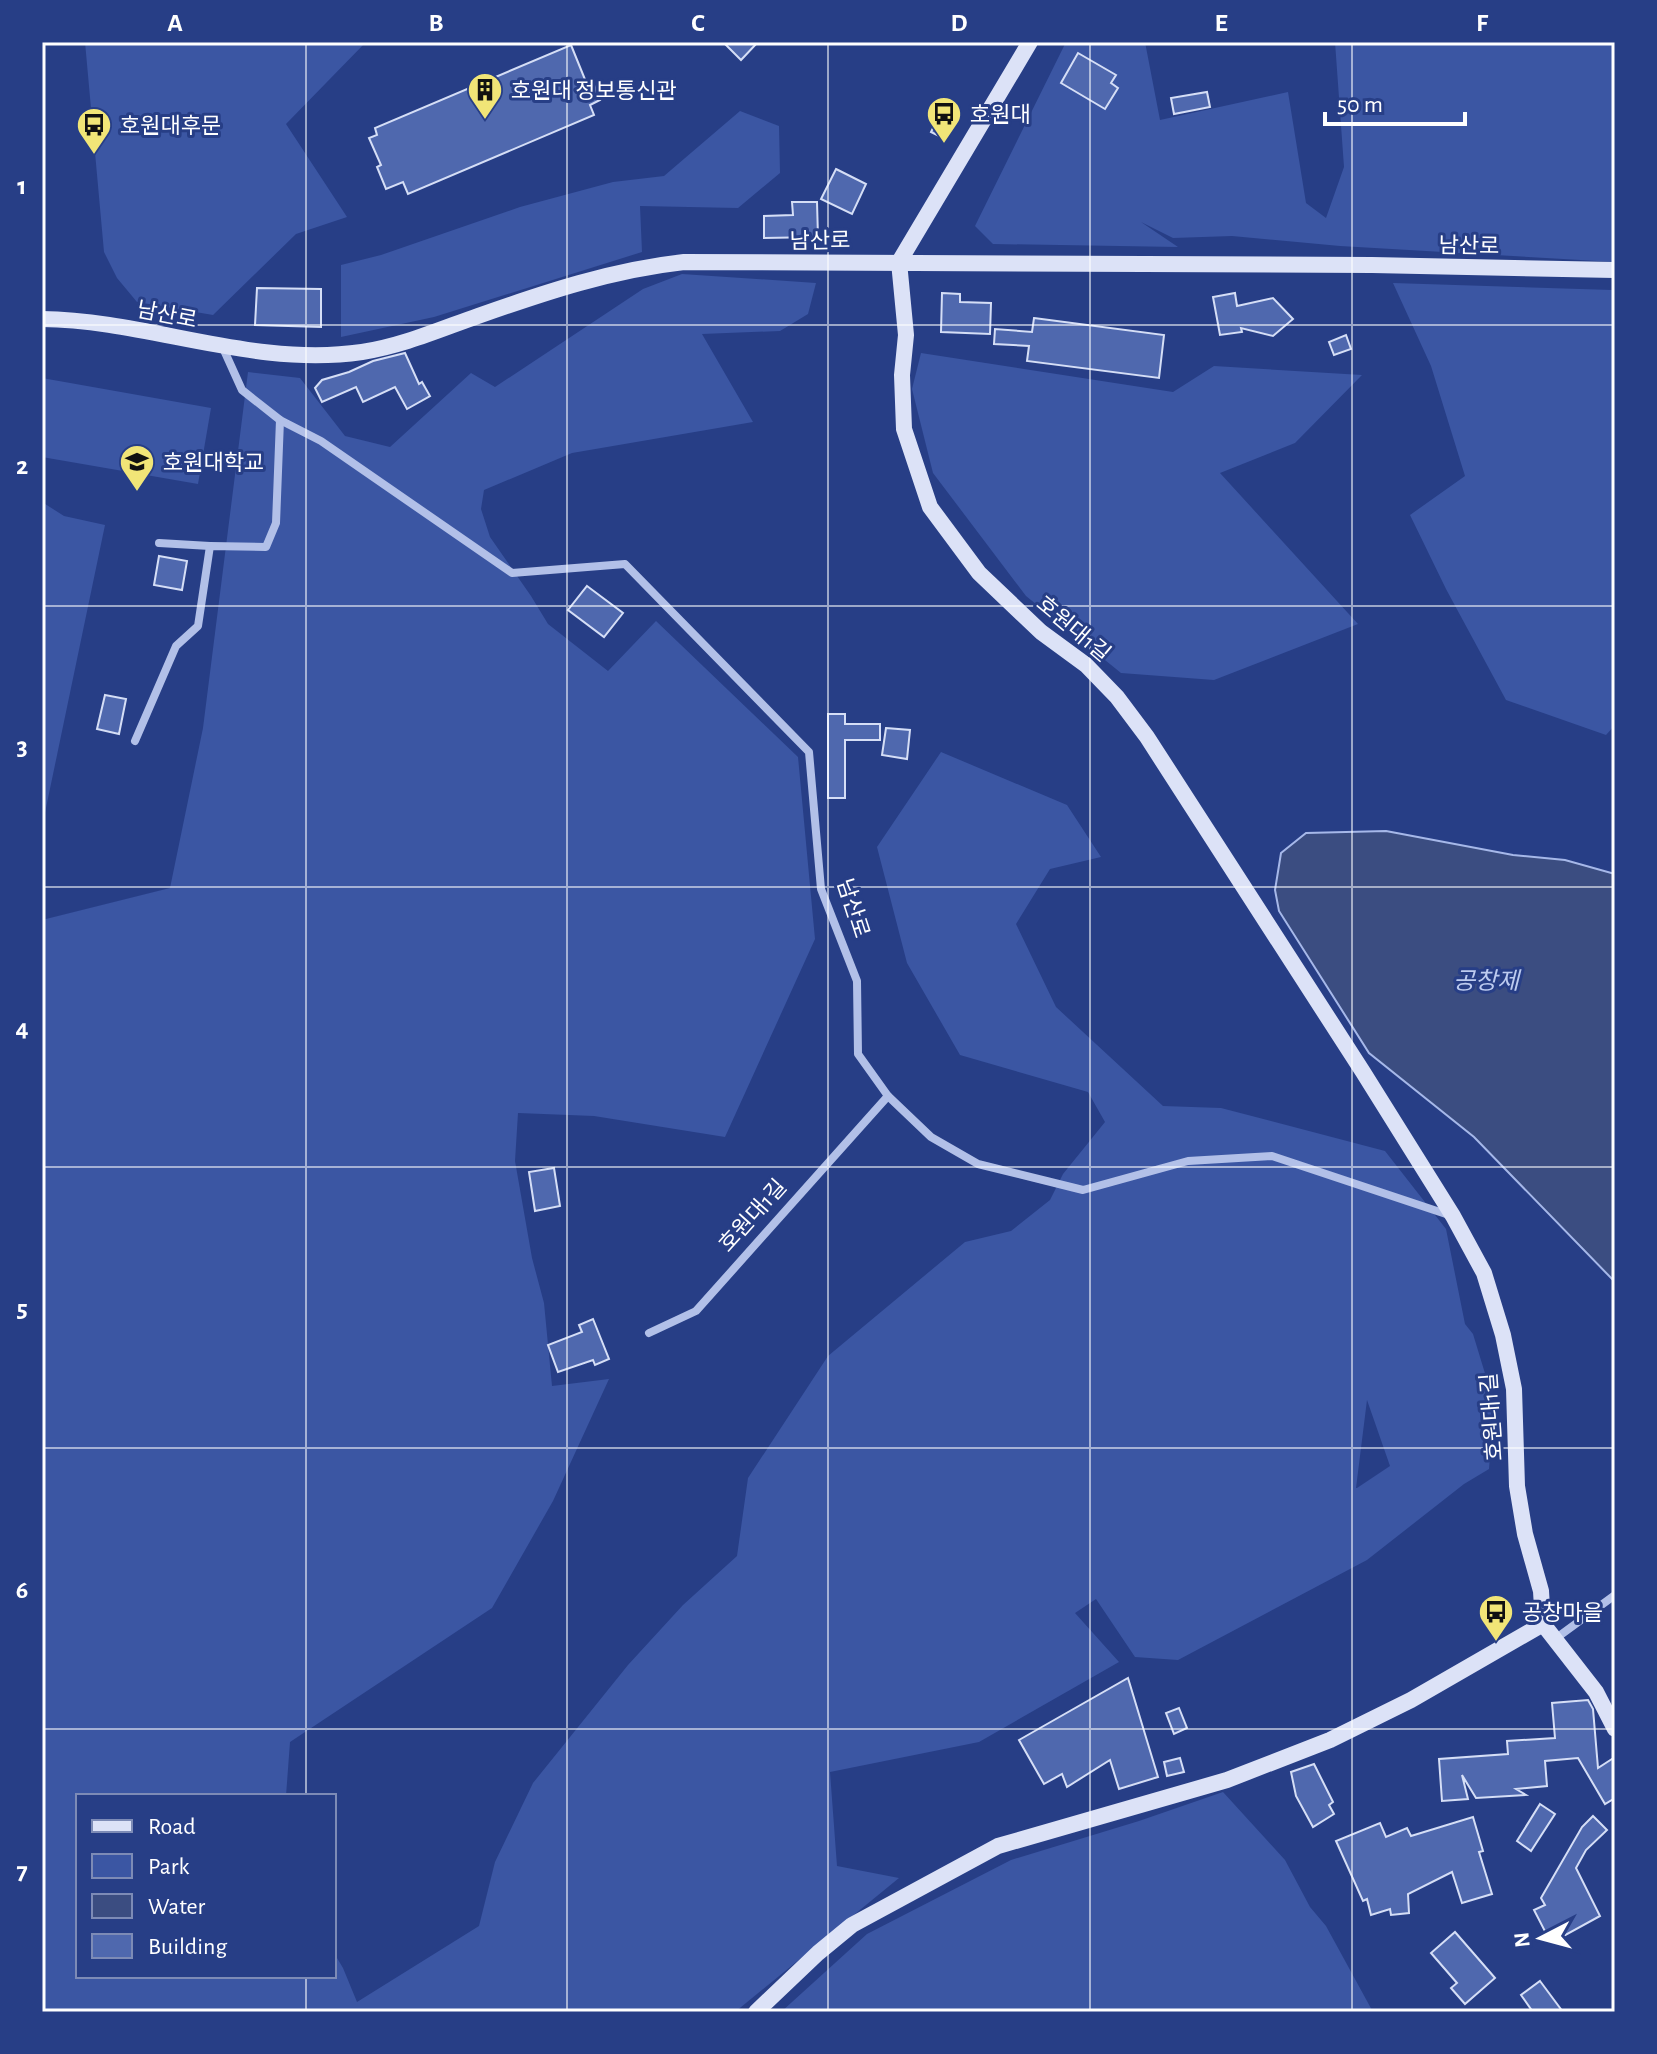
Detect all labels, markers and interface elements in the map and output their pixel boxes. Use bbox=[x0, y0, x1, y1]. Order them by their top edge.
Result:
text: A bbox=[167, 10, 183, 36]
text: B bbox=[428, 10, 444, 36]
text: C bbox=[691, 10, 705, 36]
text: D bbox=[950, 10, 968, 36]
text: E bbox=[1214, 10, 1228, 36]
text: F bbox=[1476, 10, 1489, 36]
building icon: 호원대 정보통신관 bbox=[466, 71, 504, 121]
scale bar bbox=[1325, 76, 1465, 126]
place label: 호원대 정보통신관 bbox=[511, 79, 677, 102]
text: 50 m bbox=[1337, 93, 1383, 117]
bus stop icon: 호원대 bbox=[925, 95, 963, 145]
place label: 호원대 bbox=[970, 103, 1031, 126]
bus stop icon: 호원대후문 bbox=[75, 106, 113, 156]
place label: 호원대후문 bbox=[120, 114, 221, 137]
text: 1 bbox=[17, 173, 27, 199]
street label: 남산로 bbox=[789, 228, 851, 253]
street label: 남산로 bbox=[1438, 233, 1500, 258]
street label: 남산로 bbox=[135, 297, 199, 332]
school or university icon: 호원대학교 bbox=[118, 443, 156, 493]
place label: 호원대학교 bbox=[163, 451, 264, 474]
text: 2 bbox=[16, 453, 28, 479]
street label: 호원대1길 bbox=[1032, 591, 1115, 666]
text: 3 bbox=[16, 734, 28, 760]
street label: 남산로 bbox=[833, 876, 874, 941]
water label: 공창제 bbox=[1453, 969, 1522, 994]
text: 4 bbox=[15, 1015, 29, 1041]
street label: 호원대1길 bbox=[714, 1175, 791, 1256]
text: 5 bbox=[16, 1296, 28, 1322]
street label: 호원대1길 bbox=[1477, 1372, 1506, 1462]
text: 6 bbox=[16, 1577, 28, 1603]
bus stop icon: 공창마을 bbox=[1477, 1593, 1515, 1643]
place label: 공창마을 bbox=[1522, 1601, 1603, 1624]
legend bbox=[76, 1794, 336, 1978]
text: Road bbox=[148, 1815, 196, 1839]
text: Park bbox=[148, 1855, 189, 1879]
text: 7 bbox=[16, 1858, 28, 1884]
text: Water bbox=[148, 1895, 206, 1919]
north arrow bbox=[1501, 1898, 1581, 1978]
text: N bbox=[1510, 1931, 1534, 1949]
text: Building bbox=[148, 1935, 227, 1959]

